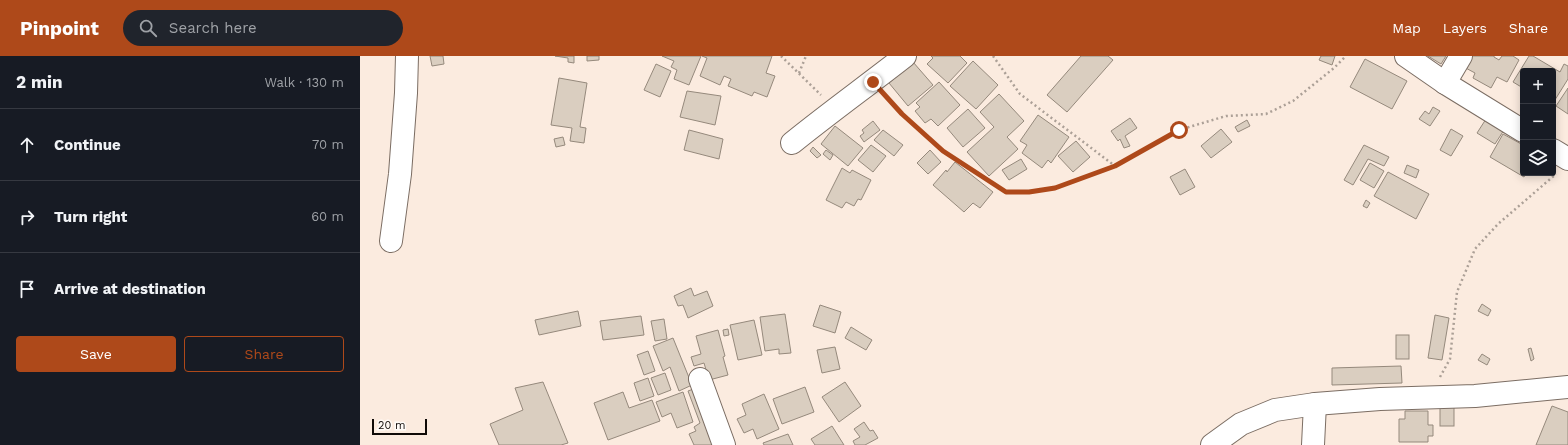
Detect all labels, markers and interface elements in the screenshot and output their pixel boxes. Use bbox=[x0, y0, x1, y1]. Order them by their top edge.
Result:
search box bbox=[123, 10, 403, 46]
text: Pinpoint bbox=[20, 17, 99, 40]
icon: search bbox=[137, 17, 159, 39]
text: Search here bbox=[169, 19, 257, 37]
text: Map bbox=[1392, 20, 1421, 36]
text: Layers bbox=[1443, 20, 1487, 36]
text: Share bbox=[1509, 20, 1548, 36]
map controls bbox=[1520, 68, 1556, 176]
button: + bbox=[1520, 68, 1556, 104]
text: 2 min bbox=[16, 72, 62, 92]
route end bbox=[864, 73, 882, 91]
text: Walk · 130 m bbox=[265, 75, 344, 90]
button: − bbox=[1520, 104, 1556, 140]
route start bbox=[1170, 121, 1188, 139]
icon: ahead bbox=[16, 134, 38, 156]
text: Continue bbox=[54, 136, 121, 154]
text: 70 m bbox=[312, 137, 344, 152]
button: layers bbox=[1520, 140, 1556, 176]
icon: right bbox=[16, 206, 38, 228]
text: Turn right bbox=[54, 208, 127, 226]
text: 60 m bbox=[311, 209, 344, 224]
icon: arrive bbox=[16, 278, 38, 300]
text: Arrive at destination bbox=[54, 280, 206, 298]
button: Save bbox=[16, 336, 176, 372]
button: Share bbox=[184, 336, 344, 372]
scale bar bbox=[372, 417, 427, 436]
text: 20 m bbox=[378, 419, 406, 432]

